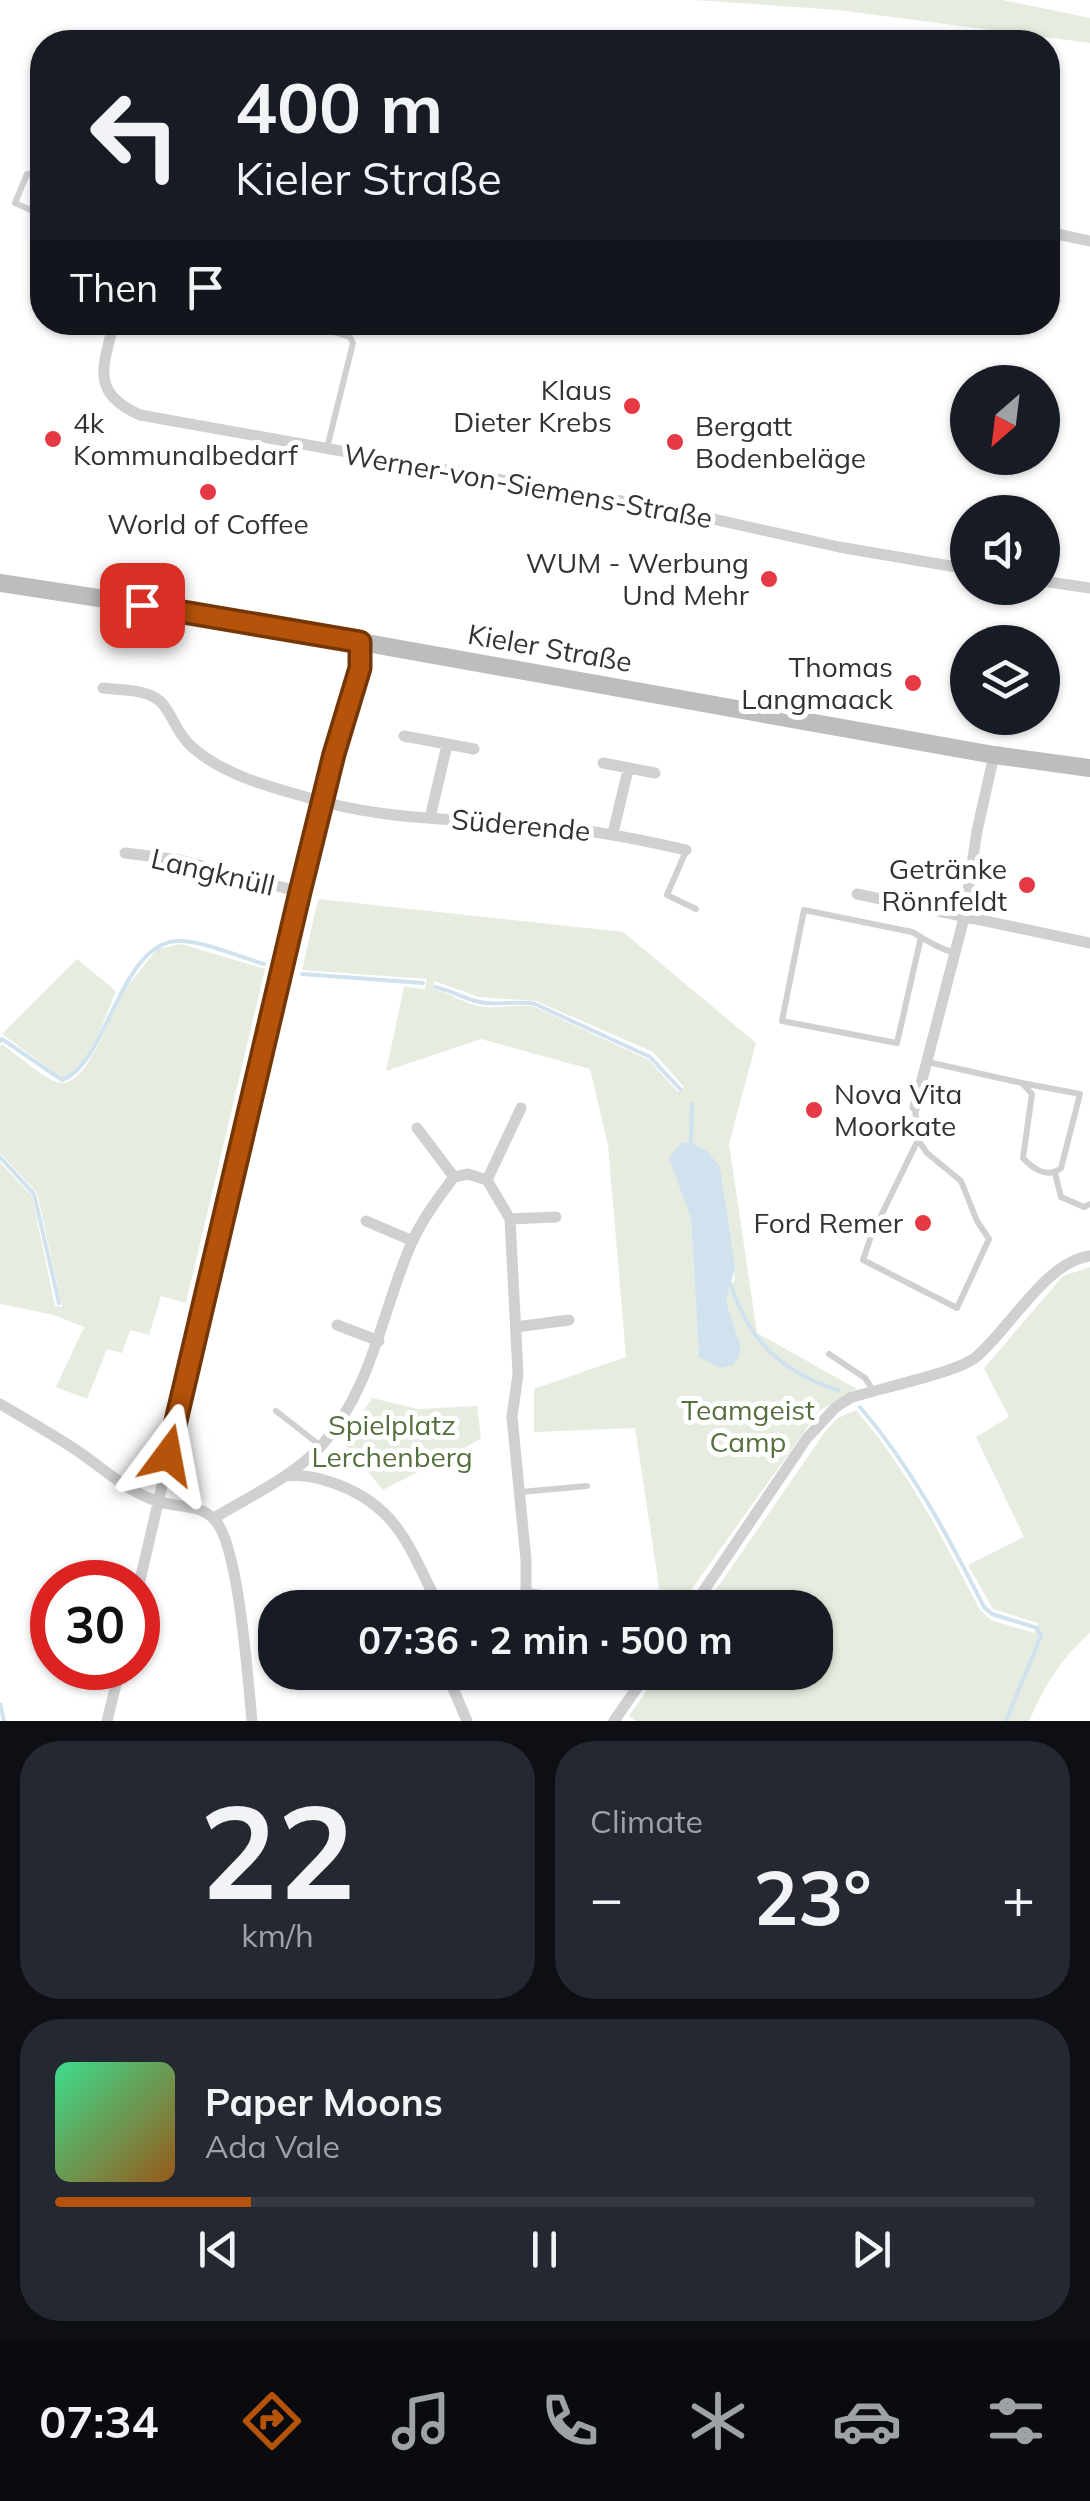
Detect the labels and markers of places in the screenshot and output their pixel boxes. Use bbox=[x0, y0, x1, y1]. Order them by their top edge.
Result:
place label: Klaus Dieter Krebs bbox=[453, 372, 612, 439]
marker: Klaus Dieter Krebs bbox=[621, 395, 643, 417]
place label: 4k Kommunalbedarf bbox=[73, 405, 298, 472]
place label: Bergatt Bodenbeläge bbox=[695, 408, 866, 475]
marker: 4k Kommunalbedarf bbox=[42, 428, 64, 450]
marker: Bergatt Bodenbeläge bbox=[664, 431, 686, 453]
marker: World of Coffee bbox=[197, 481, 219, 503]
place label: World of Coffee bbox=[107, 506, 309, 541]
place label: WUM - Werbung Und Mehr bbox=[526, 545, 750, 612]
pin bbox=[100, 563, 185, 648]
marker: WUM - Werbung Und Mehr bbox=[758, 568, 780, 590]
place label: Thomas Langmaack bbox=[741, 649, 894, 716]
marker: Thomas Langmaack bbox=[902, 672, 924, 694]
place label: Getränke Rönnfeldt bbox=[882, 851, 1007, 918]
marker: Getränke Rönnfeldt bbox=[1016, 874, 1038, 896]
place label: Nova Vita Moorkate bbox=[834, 1076, 962, 1143]
marker: Nova Vita Moorkate bbox=[803, 1099, 825, 1121]
place label: Ford Remer bbox=[753, 1205, 904, 1240]
marker: Ford Remer bbox=[912, 1212, 934, 1234]

